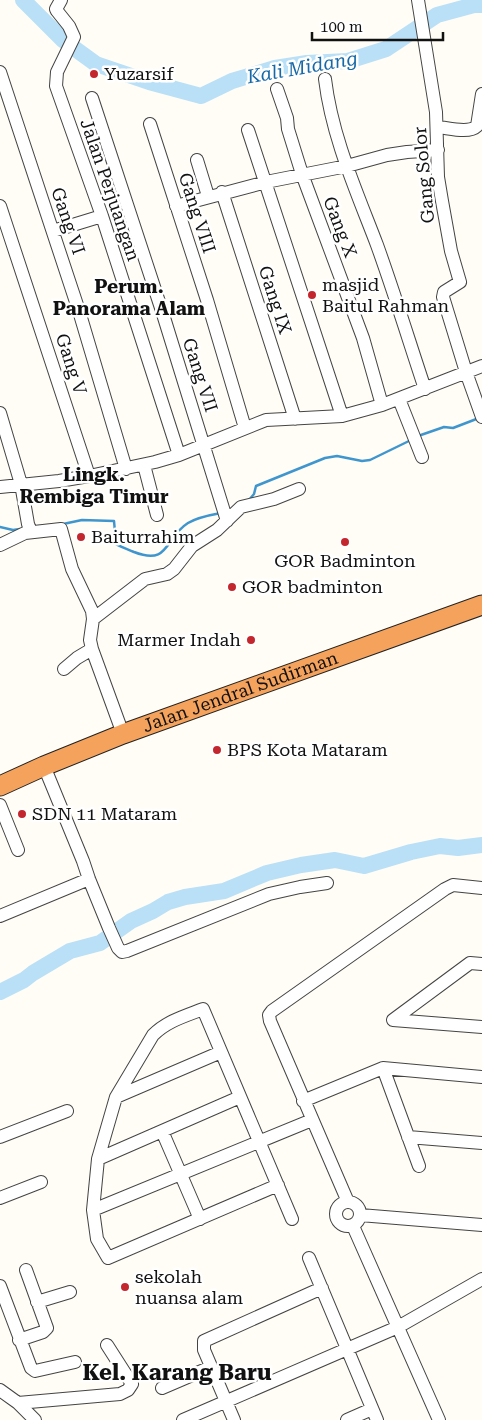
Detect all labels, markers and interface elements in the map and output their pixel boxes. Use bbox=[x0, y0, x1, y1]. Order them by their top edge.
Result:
scale bar bbox=[312, 10, 443, 42]
text: 100 m bbox=[320, 18, 363, 36]
water label: Kali Midang bbox=[244, 46, 359, 89]
place label: Yuzarsif bbox=[104, 63, 175, 84]
marker: Yuzarsif bbox=[88, 68, 100, 80]
street label: Jalan Perjuangan bbox=[76, 116, 145, 264]
street label: Gang Solor bbox=[409, 126, 438, 224]
street label: Gang VIII bbox=[175, 170, 220, 256]
street label: Gang VI bbox=[47, 184, 90, 257]
street label: Gang X bbox=[319, 193, 362, 260]
street label: Gang IX bbox=[255, 263, 296, 337]
place label: masjid Baitul Rahman bbox=[322, 274, 449, 316]
district label: Perum. Panorama Alam bbox=[53, 275, 206, 320]
marker: masjid Baitul Rahman bbox=[306, 289, 318, 301]
street label: Gang V bbox=[52, 331, 91, 397]
street label: Gang VII bbox=[179, 335, 222, 414]
district label: Lingk. Rembiga Timur bbox=[19, 463, 169, 508]
place label: Baiturrahim bbox=[91, 526, 195, 547]
marker: Baiturrahim bbox=[75, 531, 87, 543]
marker: GOR Badminton bbox=[339, 536, 351, 548]
place label: GOR Badminton bbox=[274, 550, 416, 571]
place label: GOR badminton bbox=[242, 576, 383, 597]
marker: GOR badminton bbox=[226, 581, 238, 593]
place label: Marmer Indah bbox=[117, 629, 241, 650]
marker: Marmer Indah bbox=[245, 634, 257, 646]
street label: Jalan Jendral Sudirman bbox=[139, 647, 341, 736]
place label: BPS Kota Mataram bbox=[227, 739, 388, 760]
marker: BPS Kota Mataram bbox=[211, 744, 223, 756]
place label: SDN 11 Mataram bbox=[32, 803, 177, 824]
marker: SDN 11 Mataram bbox=[16, 808, 28, 820]
place label: sekolah nuansa alam bbox=[135, 1266, 243, 1308]
marker: sekolah nuansa alam bbox=[119, 1281, 131, 1293]
district label: Kel. Karang Baru bbox=[82, 1360, 272, 1385]

